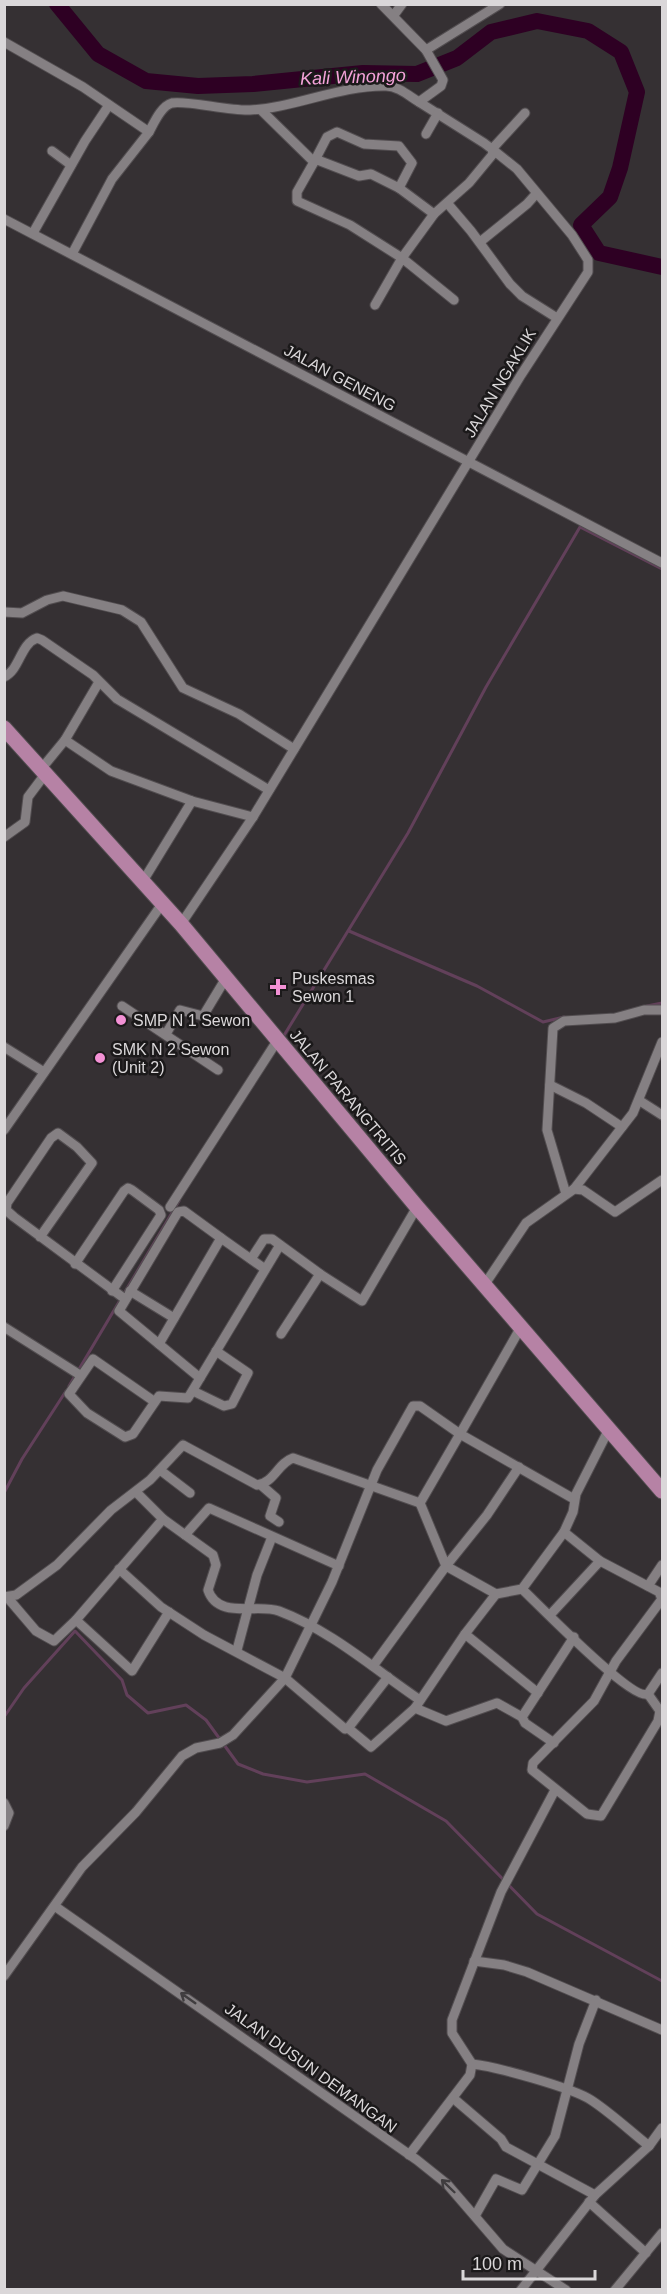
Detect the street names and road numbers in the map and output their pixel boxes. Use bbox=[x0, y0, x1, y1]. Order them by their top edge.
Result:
street label: JALAN NGAKLIK bbox=[461, 325, 539, 440]
street label: JALAN GENENG bbox=[281, 341, 399, 415]
street label: JALAN PARANGTRITIS bbox=[286, 1026, 410, 1168]
street label: JALAN DUSUN DEMANGAN bbox=[222, 2000, 400, 2136]

